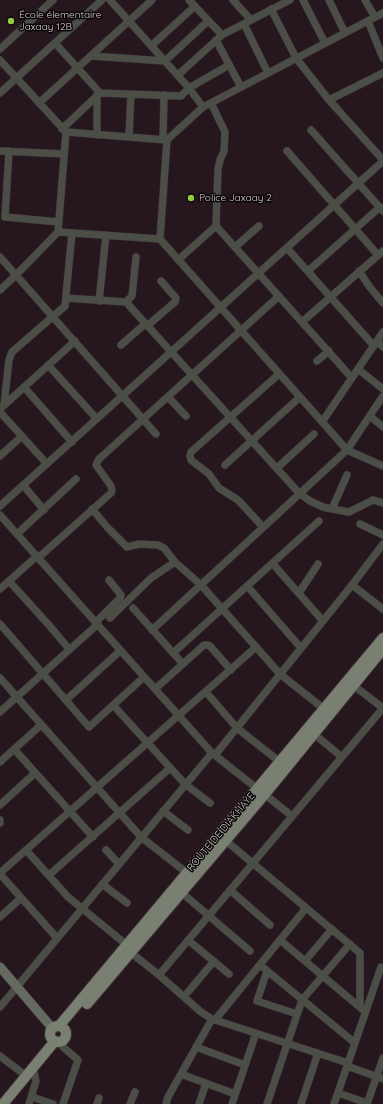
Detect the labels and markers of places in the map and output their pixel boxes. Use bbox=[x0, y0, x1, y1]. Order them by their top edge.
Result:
place label: École élementaire Jaxaay 12B bbox=[19, 9, 101, 32]
marker: École élementaire Jaxaay 12B bbox=[6, 16, 16, 26]
place label: Police Jaxaay 2 bbox=[199, 192, 272, 204]
marker: Police Jaxaay 2 bbox=[186, 193, 196, 203]

